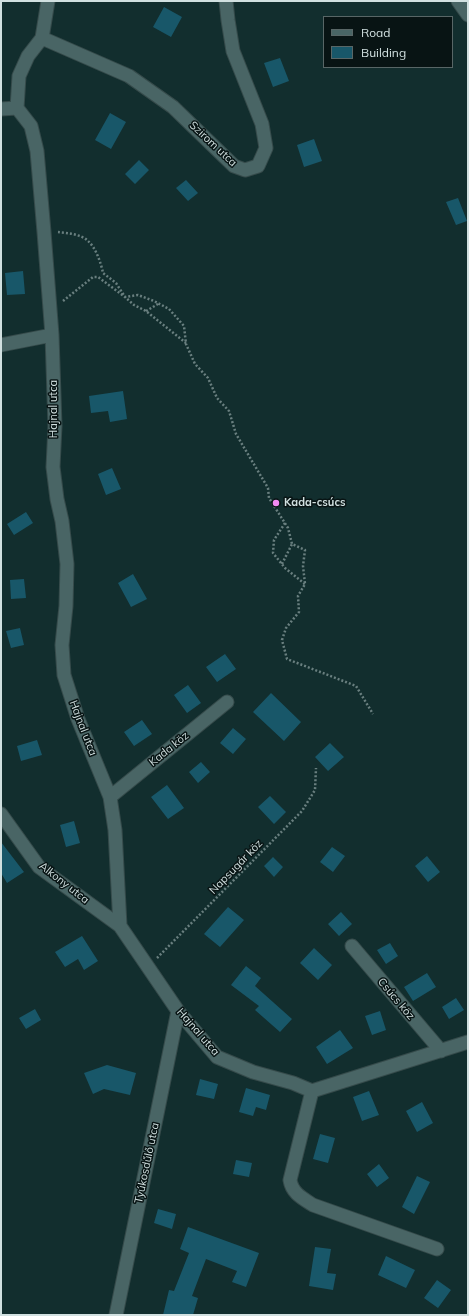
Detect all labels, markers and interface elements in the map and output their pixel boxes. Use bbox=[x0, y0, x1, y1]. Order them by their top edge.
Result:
legend bbox=[323, 16, 453, 68]
text: Road bbox=[361, 25, 390, 40]
text: Building bbox=[361, 45, 406, 60]
street label: Szirom utca bbox=[187, 119, 239, 169]
street label: Hajnal utca bbox=[47, 380, 61, 438]
place label: Kada-csúcs bbox=[284, 496, 345, 510]
marker: Kada-csúcs bbox=[271, 498, 281, 508]
street label: Hajnal utca bbox=[66, 698, 100, 758]
street label: Kada köz bbox=[147, 729, 191, 769]
street label: Napsugár köz bbox=[207, 837, 265, 897]
street label: Alkony utca bbox=[36, 859, 92, 907]
street label: Csúcs köz bbox=[375, 975, 417, 1023]
street label: Hajnal utca bbox=[174, 1006, 222, 1058]
street label: Tyúkosdűlő utca bbox=[132, 1121, 162, 1205]

